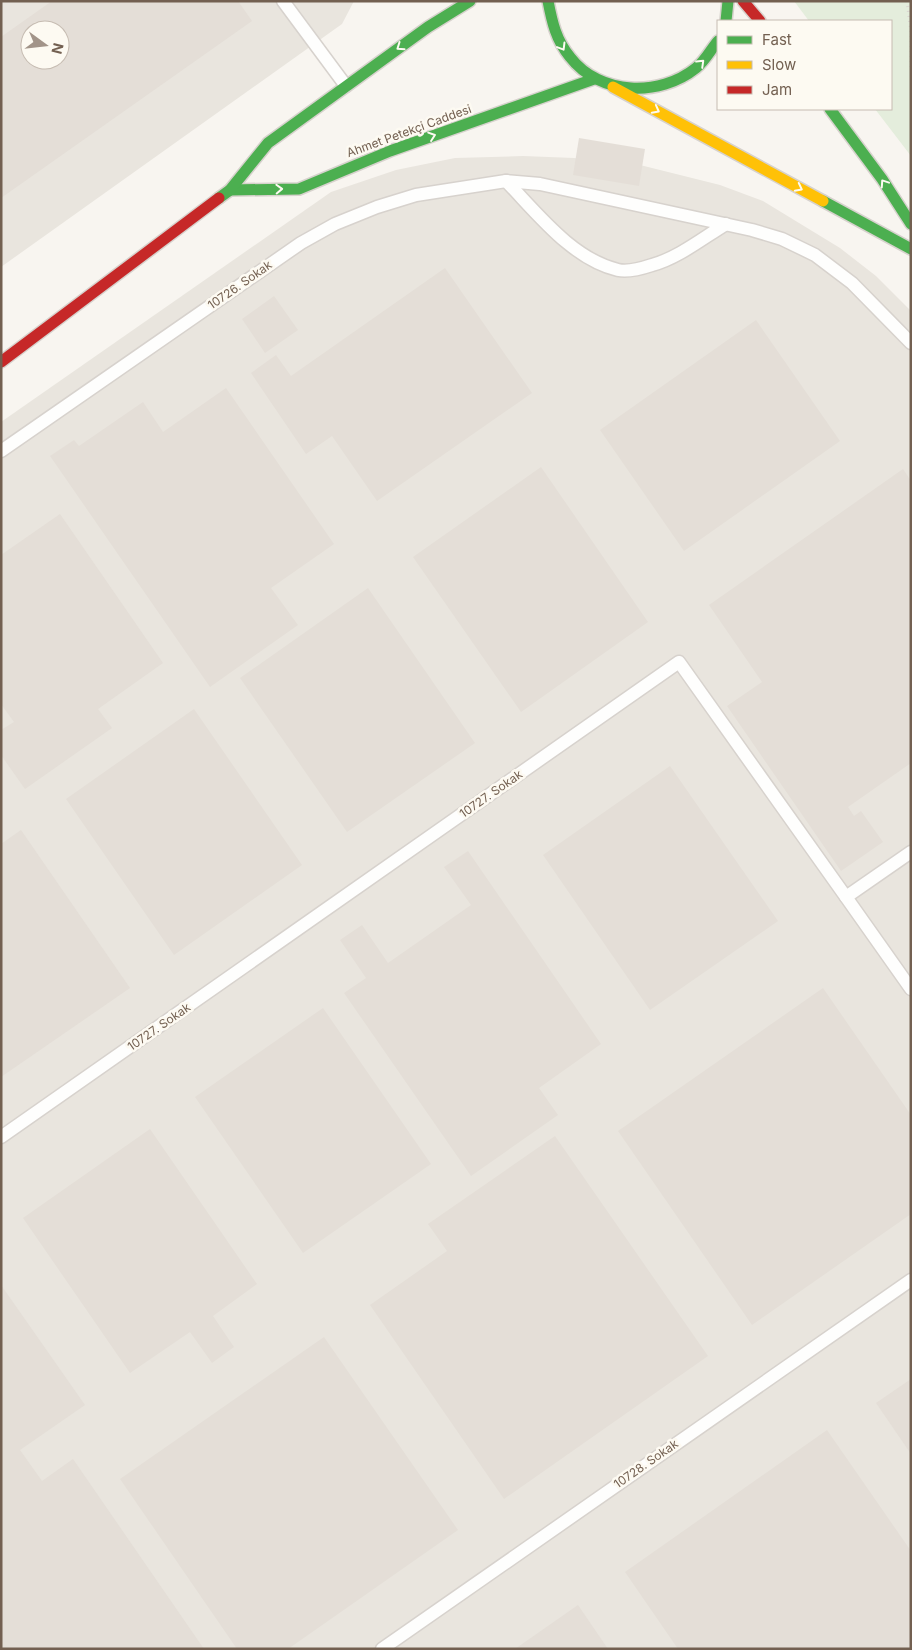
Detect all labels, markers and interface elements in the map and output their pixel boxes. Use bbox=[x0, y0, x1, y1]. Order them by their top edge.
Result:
north arrow bbox=[20, 20, 70, 70]
legend bbox=[717, 20, 892, 110]
text: Fast bbox=[762, 30, 792, 49]
text: N bbox=[48, 41, 68, 56]
one-way arrow bbox=[396, 41, 406, 50]
one-way arrow bbox=[555, 42, 565, 51]
text: Slow bbox=[762, 55, 796, 74]
one-way arrow bbox=[696, 60, 705, 69]
text: Jam bbox=[762, 80, 792, 99]
street label: Ahmet Petekçi Caddesi bbox=[344, 101, 473, 160]
one-way arrow bbox=[651, 104, 660, 114]
one-way arrow bbox=[427, 132, 435, 142]
one-way arrow bbox=[881, 179, 890, 188]
one-way arrow bbox=[793, 182, 802, 192]
one-way arrow bbox=[276, 184, 283, 194]
street label: 10726. Sokak bbox=[205, 257, 275, 312]
street label: 10727. Sokak bbox=[456, 766, 525, 821]
street label: 10727. Sokak bbox=[124, 999, 193, 1054]
street label: 10728. Sokak bbox=[611, 1436, 681, 1491]

